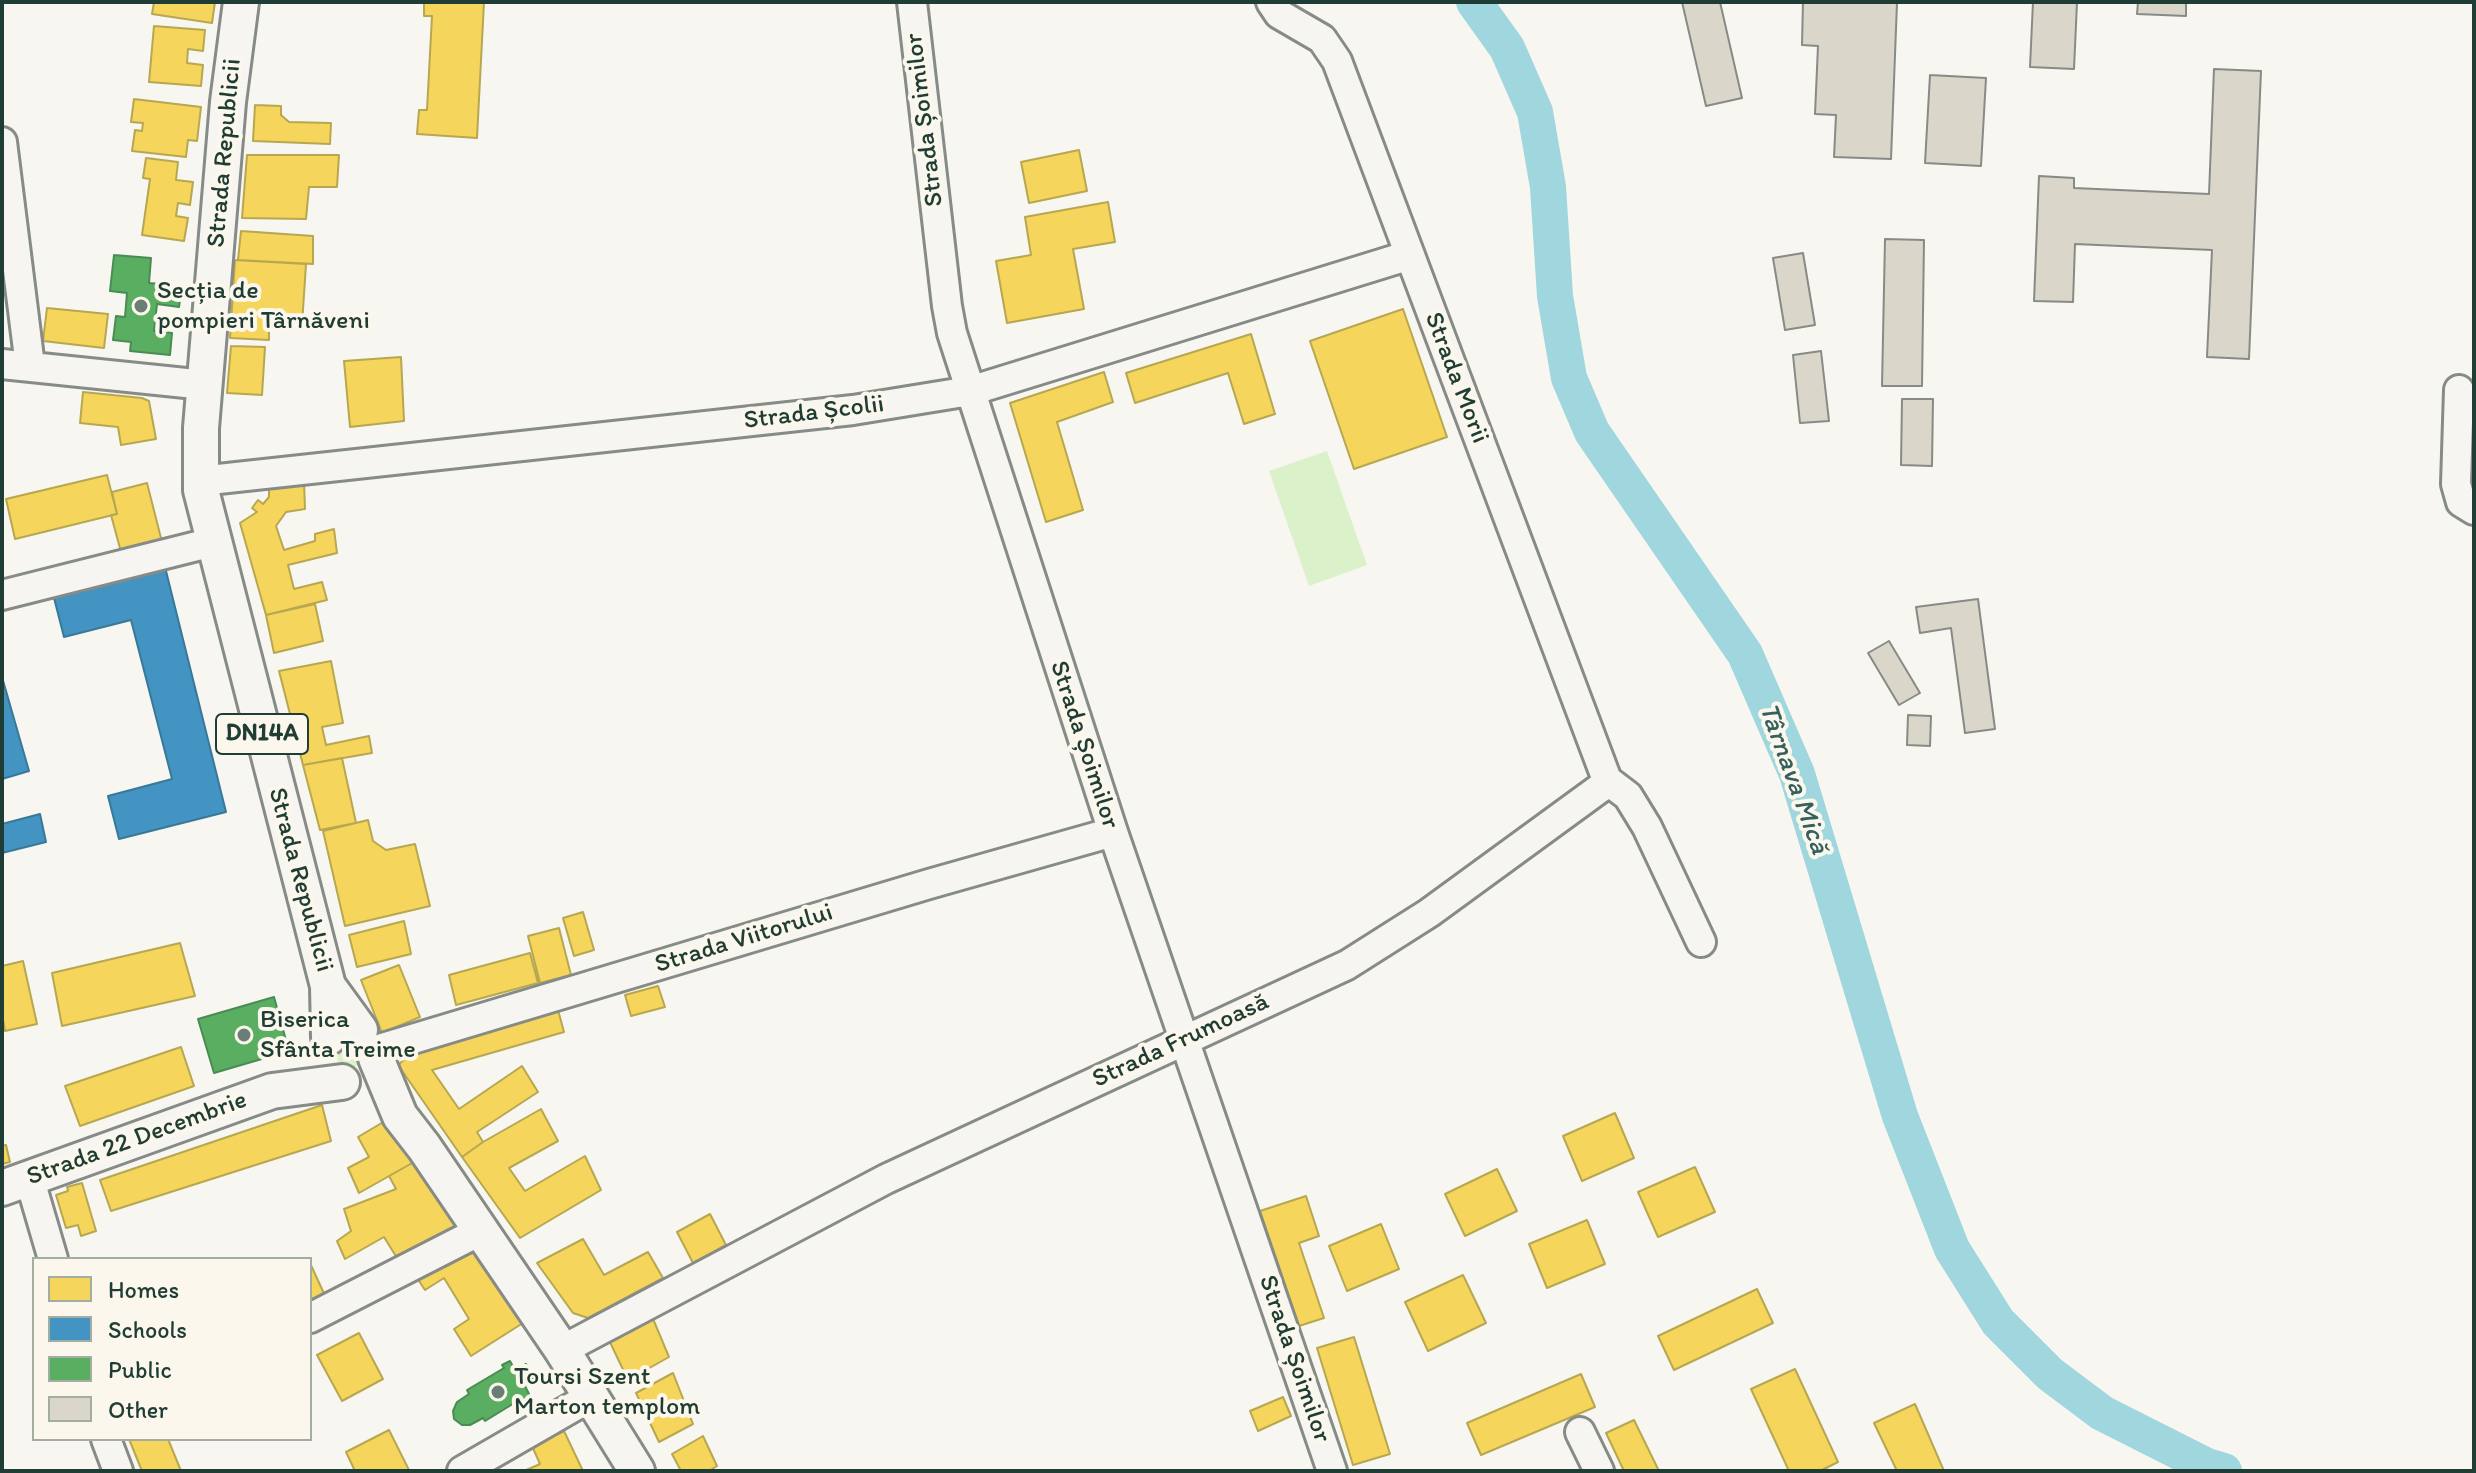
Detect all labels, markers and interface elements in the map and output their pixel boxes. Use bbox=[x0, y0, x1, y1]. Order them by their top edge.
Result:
street label: Strada Șoimilor bbox=[899, 31, 951, 209]
street label: Strada Republicii bbox=[201, 57, 249, 249]
place label: Secția de pompieri Târnăveni bbox=[157, 275, 370, 336]
marker: Secția de pompieri Târnăveni bbox=[132, 297, 150, 315]
street label: Strada Morii bbox=[1417, 308, 1495, 448]
street label: Strada Școlii bbox=[742, 389, 886, 437]
street label: Strada Șoimilor bbox=[1042, 657, 1126, 833]
water label: Târnava Mică bbox=[1750, 699, 1836, 859]
road number: DN14A bbox=[216, 714, 308, 754]
street label: Strada Republicii bbox=[260, 784, 340, 976]
street label: Strada Viitorului bbox=[651, 897, 837, 981]
street label: Strada Frumoasă bbox=[1088, 986, 1274, 1096]
place label: Biserica Sfânta Treime bbox=[260, 1004, 416, 1066]
marker: Biserica Sfânta Treime bbox=[235, 1026, 253, 1044]
street label: Strada 22 Decembrie bbox=[23, 1085, 251, 1193]
legend bbox=[32, 1257, 312, 1441]
street label: Strada Șoimilor bbox=[1251, 1271, 1337, 1447]
text: Homes bbox=[108, 1275, 179, 1304]
text: Schools bbox=[108, 1315, 187, 1344]
text: Public bbox=[108, 1355, 172, 1384]
place label: Toursi Szent Marton templom bbox=[514, 1361, 700, 1422]
marker: Toursi Szent Marton templom bbox=[489, 1383, 507, 1401]
text: Other bbox=[108, 1395, 168, 1424]

